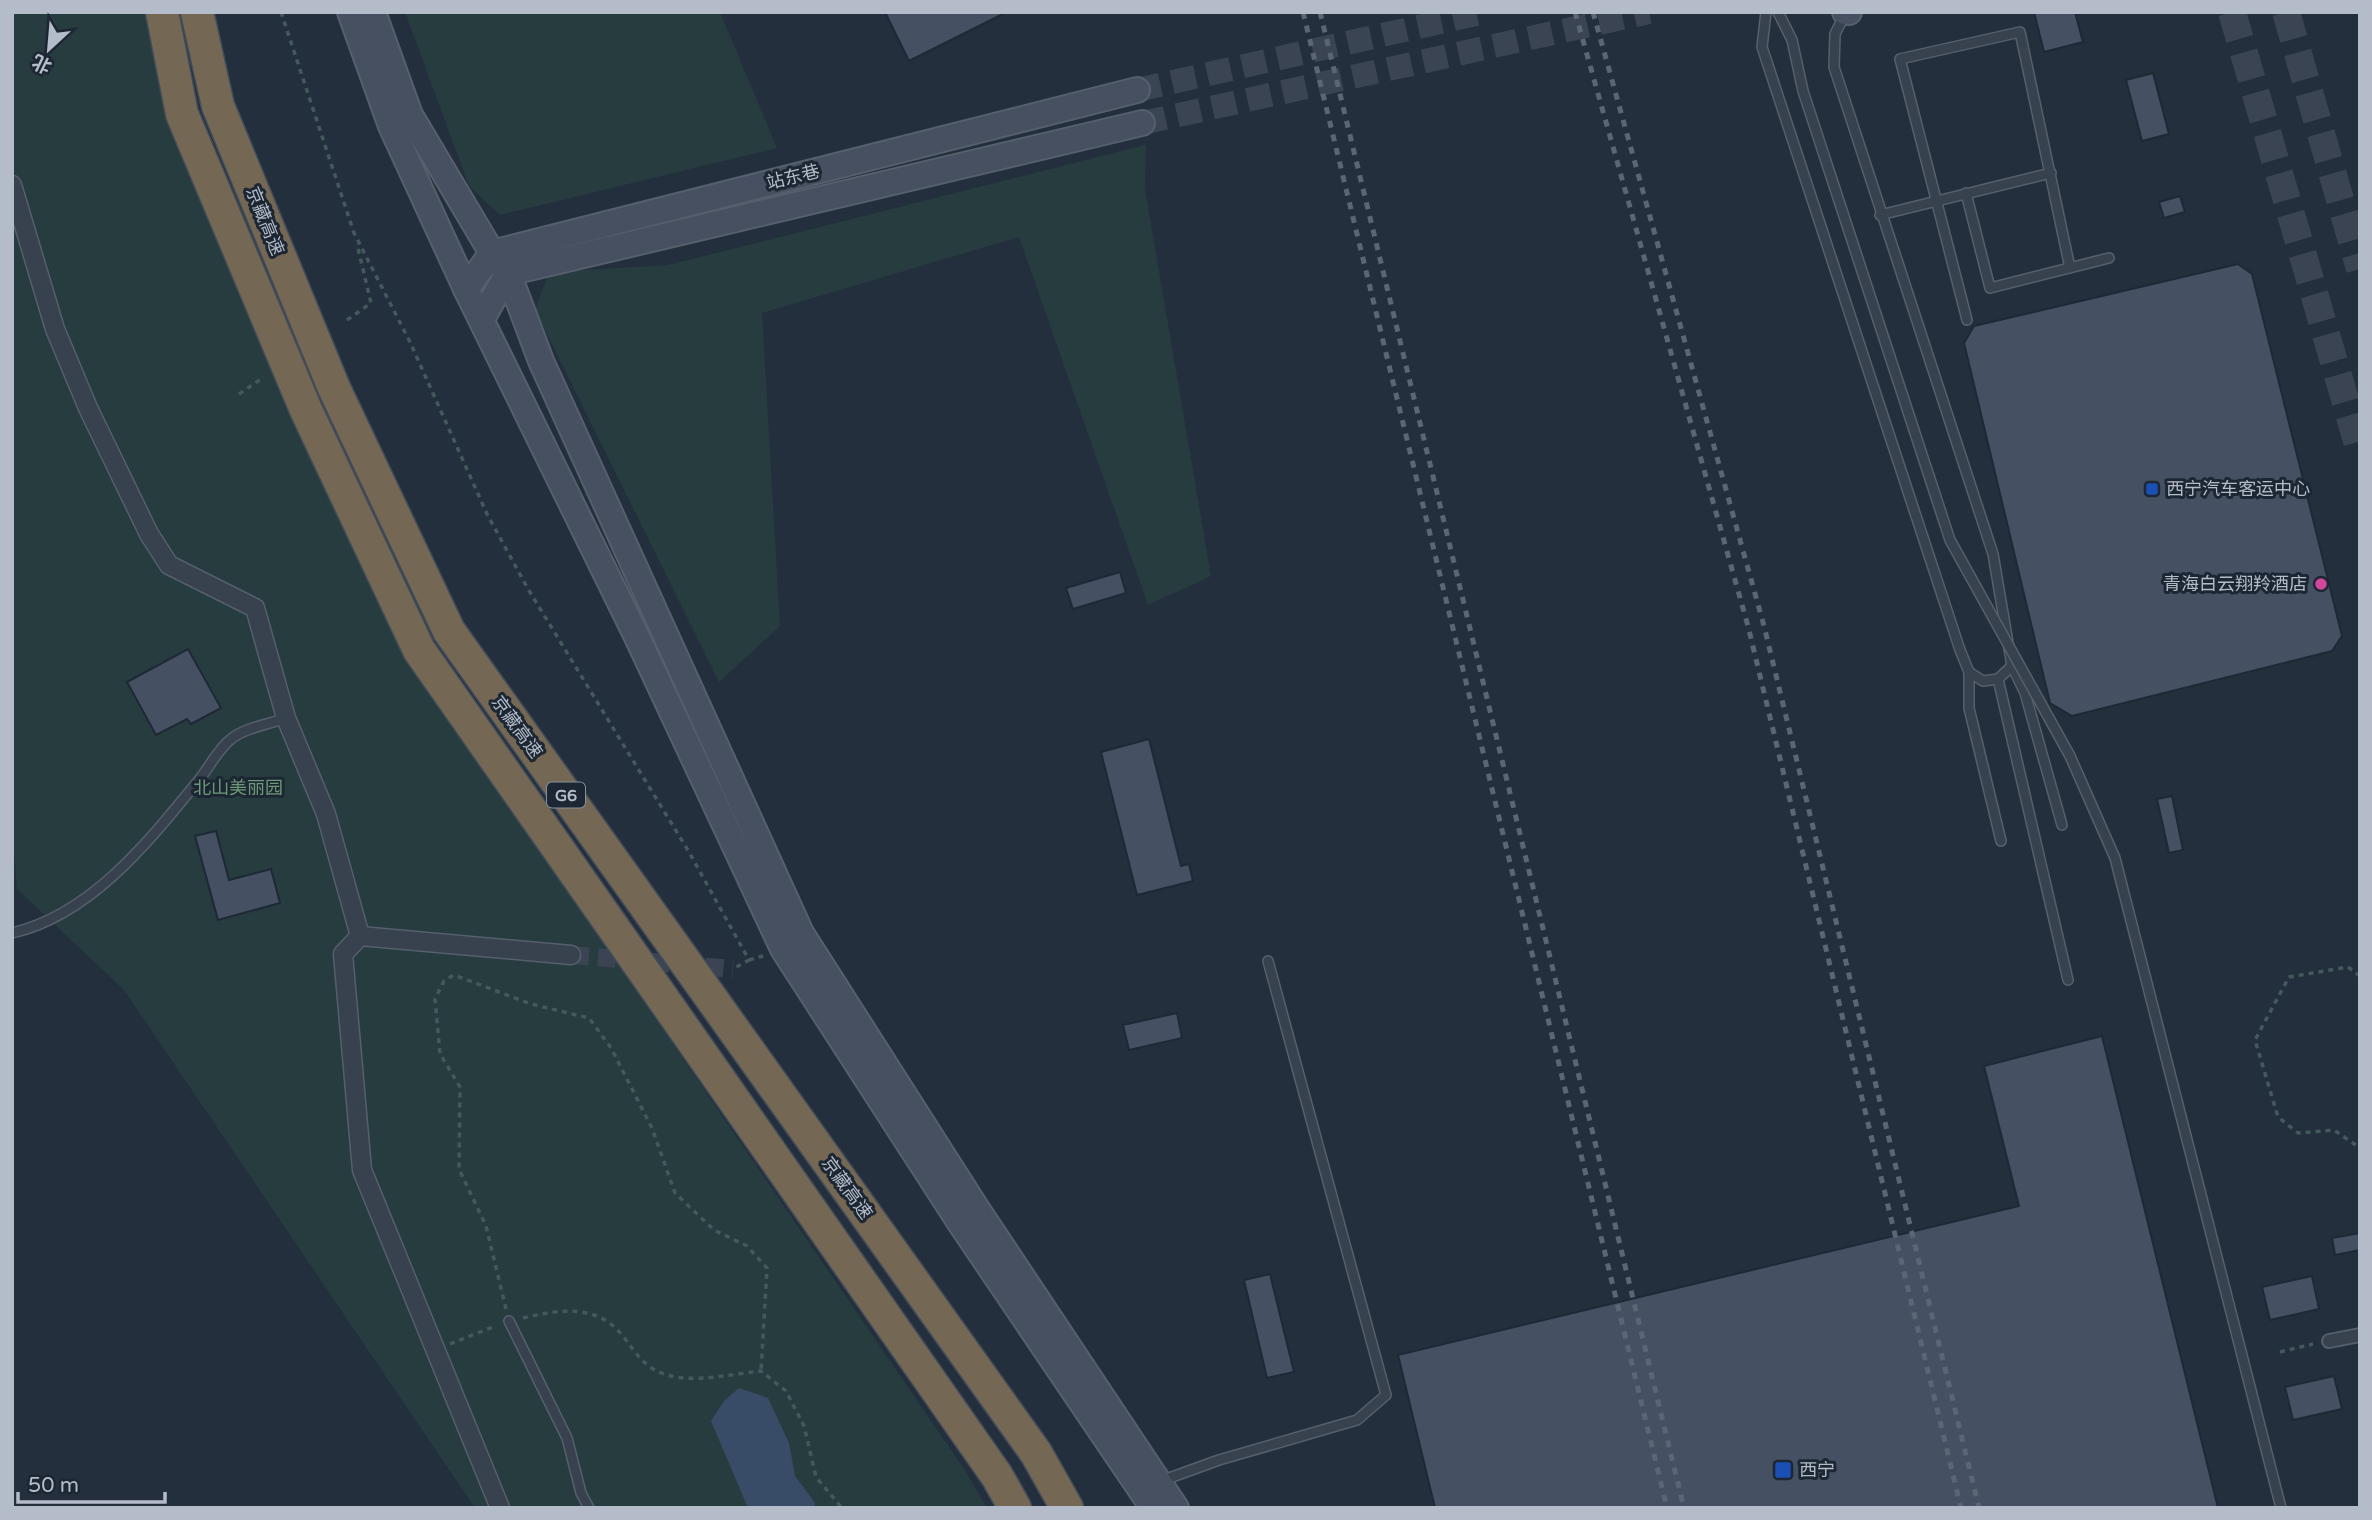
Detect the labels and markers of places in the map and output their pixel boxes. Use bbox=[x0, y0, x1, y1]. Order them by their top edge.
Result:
place label: 西宁汽车客运中心 bbox=[2166, 478, 2310, 500]
marker: 西宁汽车客运中心 bbox=[2144, 481, 2160, 497]
place label: 青海白云翔羚酒店 bbox=[2163, 573, 2307, 595]
marker: 青海白云翔羚酒店 bbox=[2313, 576, 2329, 592]
place label: 西宁 bbox=[1799, 1459, 1835, 1481]
marker: 西宁 bbox=[1773, 1460, 1793, 1480]

